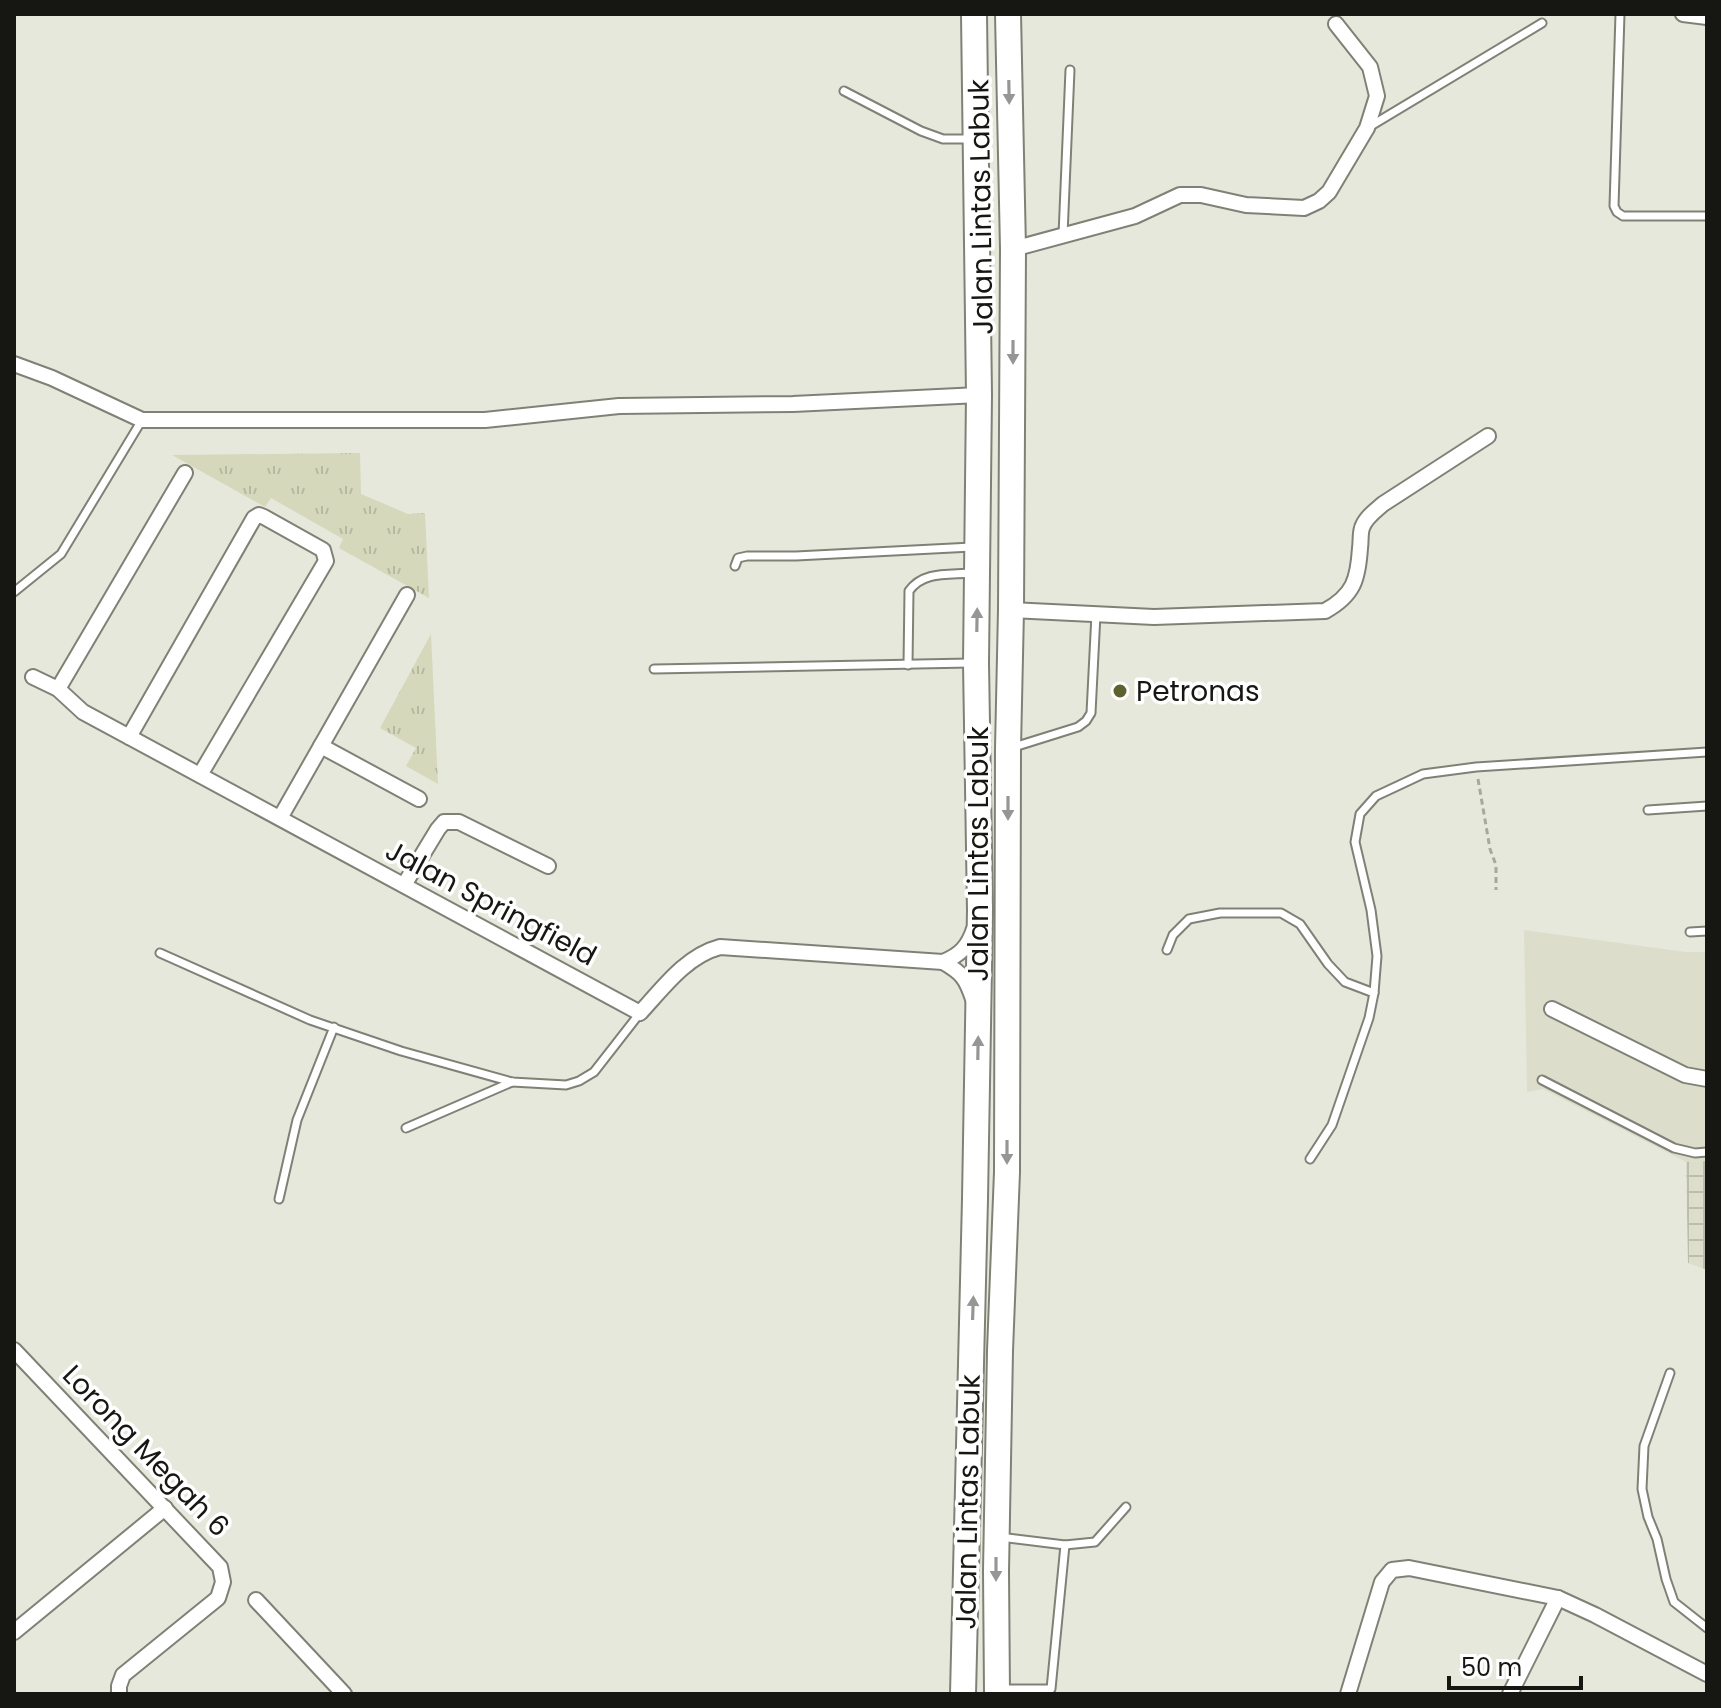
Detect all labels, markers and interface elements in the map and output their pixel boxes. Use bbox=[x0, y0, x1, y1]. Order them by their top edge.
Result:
street label: Jalan Lintas Labuk bbox=[959, 78, 1003, 335]
one-way arrow bbox=[1003, 80, 1016, 105]
one-way arrow bbox=[1007, 340, 1019, 365]
one-way arrow bbox=[971, 607, 983, 632]
place label: Petronas bbox=[1136, 672, 1260, 711]
marker: Petronas bbox=[1111, 682, 1129, 700]
street label: Jalan Lintas Labuk bbox=[959, 726, 998, 982]
one-way arrow bbox=[1002, 796, 1014, 821]
street label: Jalan Springfield bbox=[379, 831, 603, 975]
one-way arrow bbox=[972, 1035, 984, 1060]
one-way arrow bbox=[1001, 1140, 1013, 1165]
one-way arrow bbox=[966, 1295, 979, 1320]
street label: Lorong Megah 6 bbox=[54, 1356, 238, 1546]
street label: Jalan Lintas Labuk bbox=[946, 1373, 990, 1630]
one-way arrow bbox=[990, 1557, 1002, 1582]
scale bar bbox=[1449, 1640, 1581, 1690]
text: 50 m bbox=[1461, 1651, 1522, 1684]

